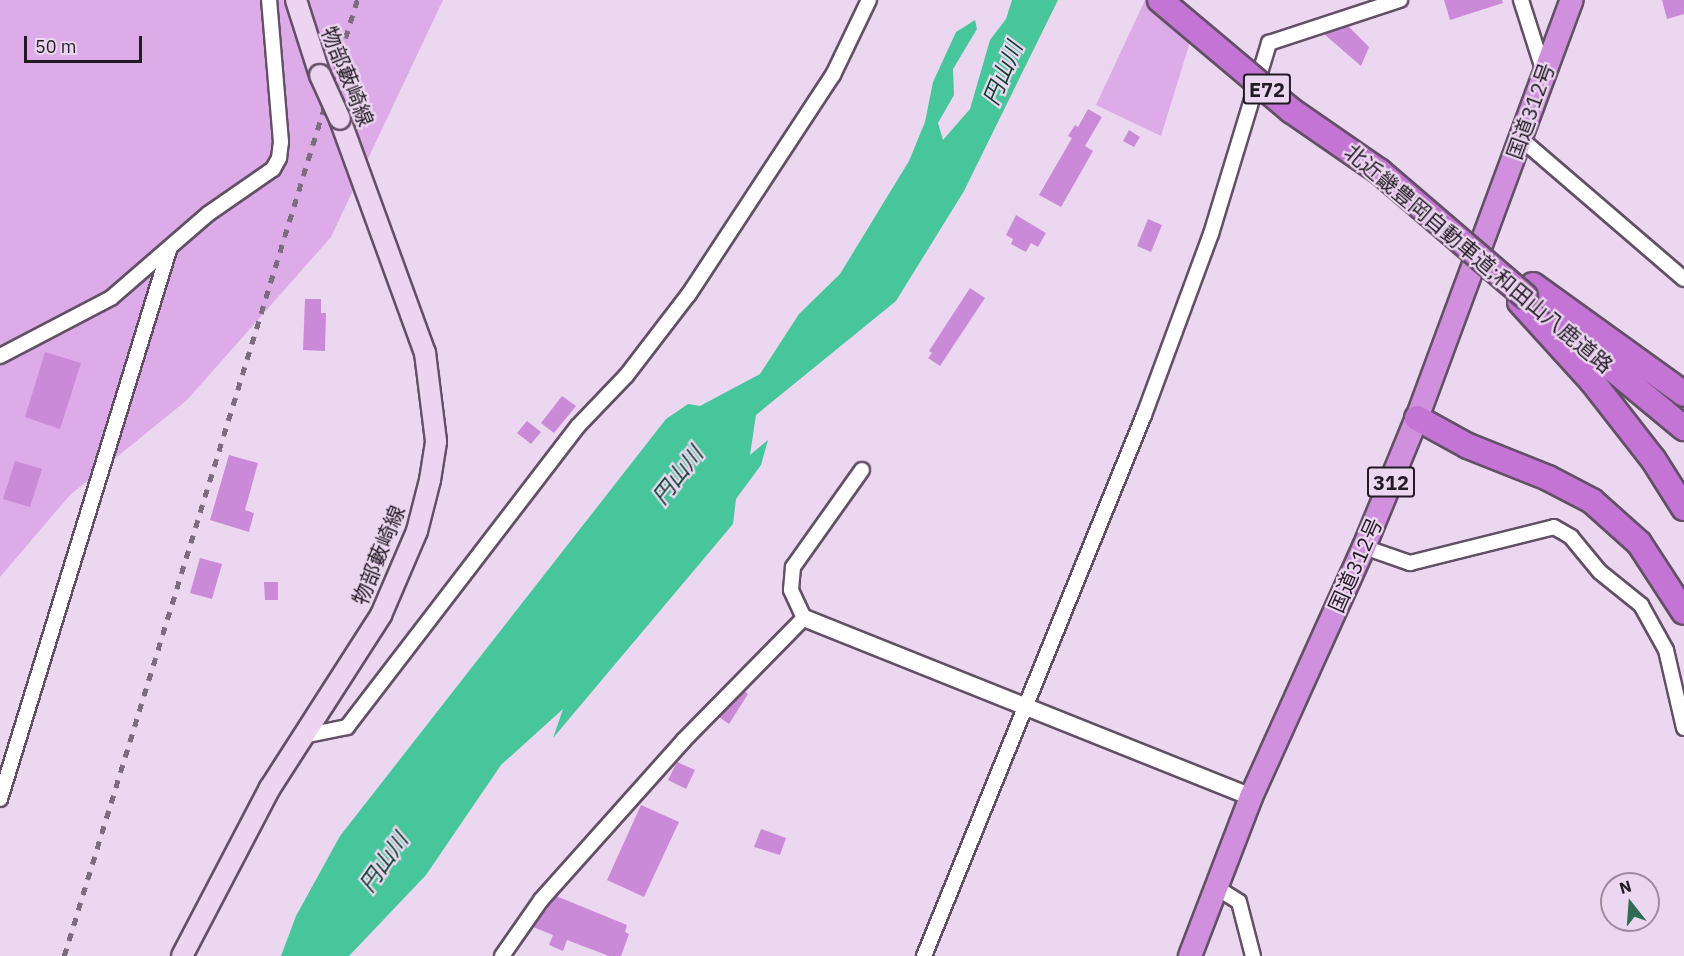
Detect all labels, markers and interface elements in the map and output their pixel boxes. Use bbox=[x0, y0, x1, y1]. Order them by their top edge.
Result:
street label: 物部藪崎線 bbox=[317, 23, 379, 129]
scale bar bbox=[27, 24, 146, 62]
text: 50 m bbox=[35, 35, 77, 58]
water label: 円山川 bbox=[977, 37, 1027, 109]
street label: 国道312号 bbox=[1501, 59, 1559, 163]
road number: E72 bbox=[1242, 72, 1292, 106]
street label: 北近畿豊岡自動車道;和田山八鹿道路 bbox=[1340, 138, 1618, 378]
water label: 円山川 bbox=[646, 441, 708, 509]
road number: 312 bbox=[1367, 465, 1415, 499]
street label: 物部藪崎線 bbox=[347, 502, 409, 608]
street label: 国道312号 bbox=[1323, 514, 1387, 616]
water label: 円山川 bbox=[353, 827, 413, 897]
north arrow bbox=[1600, 872, 1660, 932]
text: N bbox=[1617, 875, 1634, 898]

